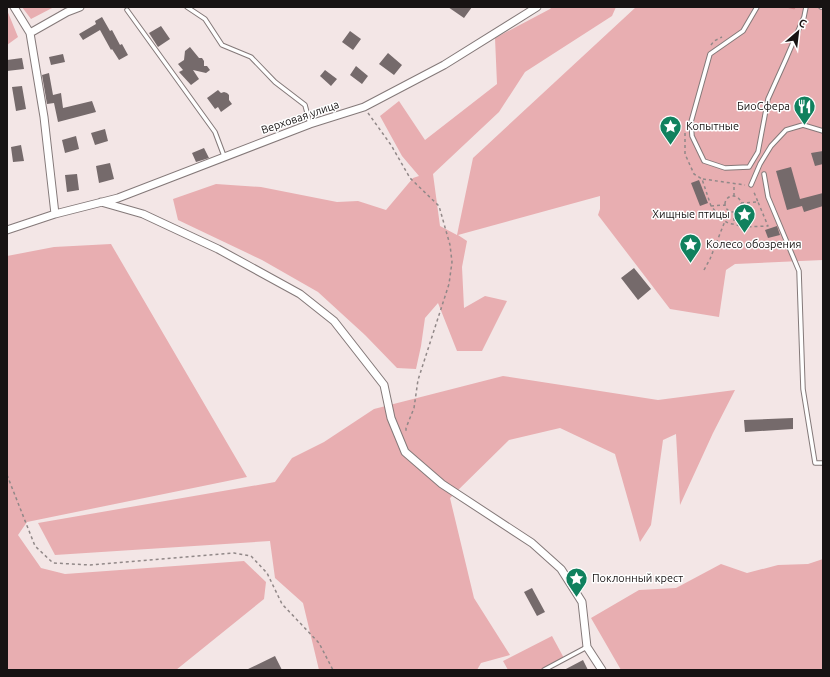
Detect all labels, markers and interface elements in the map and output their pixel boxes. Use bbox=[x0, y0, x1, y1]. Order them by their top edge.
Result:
north arrow bbox=[778, 12, 818, 52]
text: С bbox=[797, 16, 809, 30]
restaurant icon: БиоСфера bbox=[792, 93, 818, 126]
street label: Верховая улица bbox=[259, 98, 341, 136]
place label: БиоСфера bbox=[737, 100, 790, 112]
place icon: Копытные bbox=[657, 113, 683, 146]
place label: Копытные bbox=[686, 120, 739, 132]
place icon: Хищные птицы bbox=[732, 201, 758, 234]
place label: Хищные птицы bbox=[652, 208, 730, 220]
place icon: Колесо обозрения bbox=[678, 231, 704, 264]
place label: Колесо обозрения bbox=[706, 238, 801, 250]
place icon: Поклонный крест bbox=[563, 565, 589, 598]
place label: Поклонный крест bbox=[592, 572, 683, 584]

